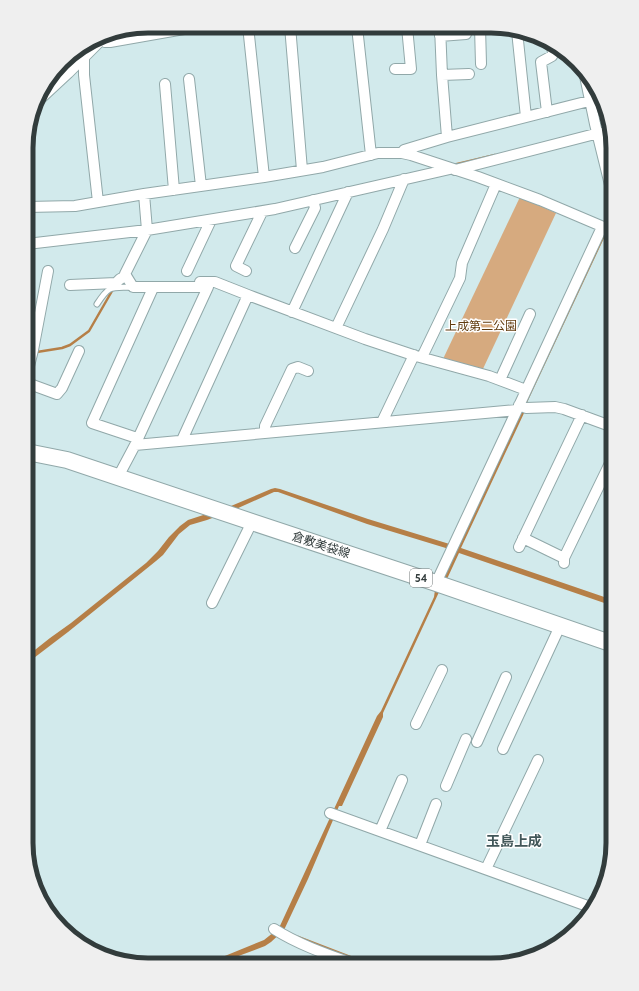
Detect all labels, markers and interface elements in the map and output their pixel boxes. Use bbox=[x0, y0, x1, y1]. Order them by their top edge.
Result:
park label: 上成第二公園 bbox=[445, 318, 517, 333]
street label: 倉敷美袋線 bbox=[290, 528, 352, 561]
road number: 54 bbox=[410, 569, 432, 587]
district label: 玉島上成 bbox=[486, 832, 542, 850]

